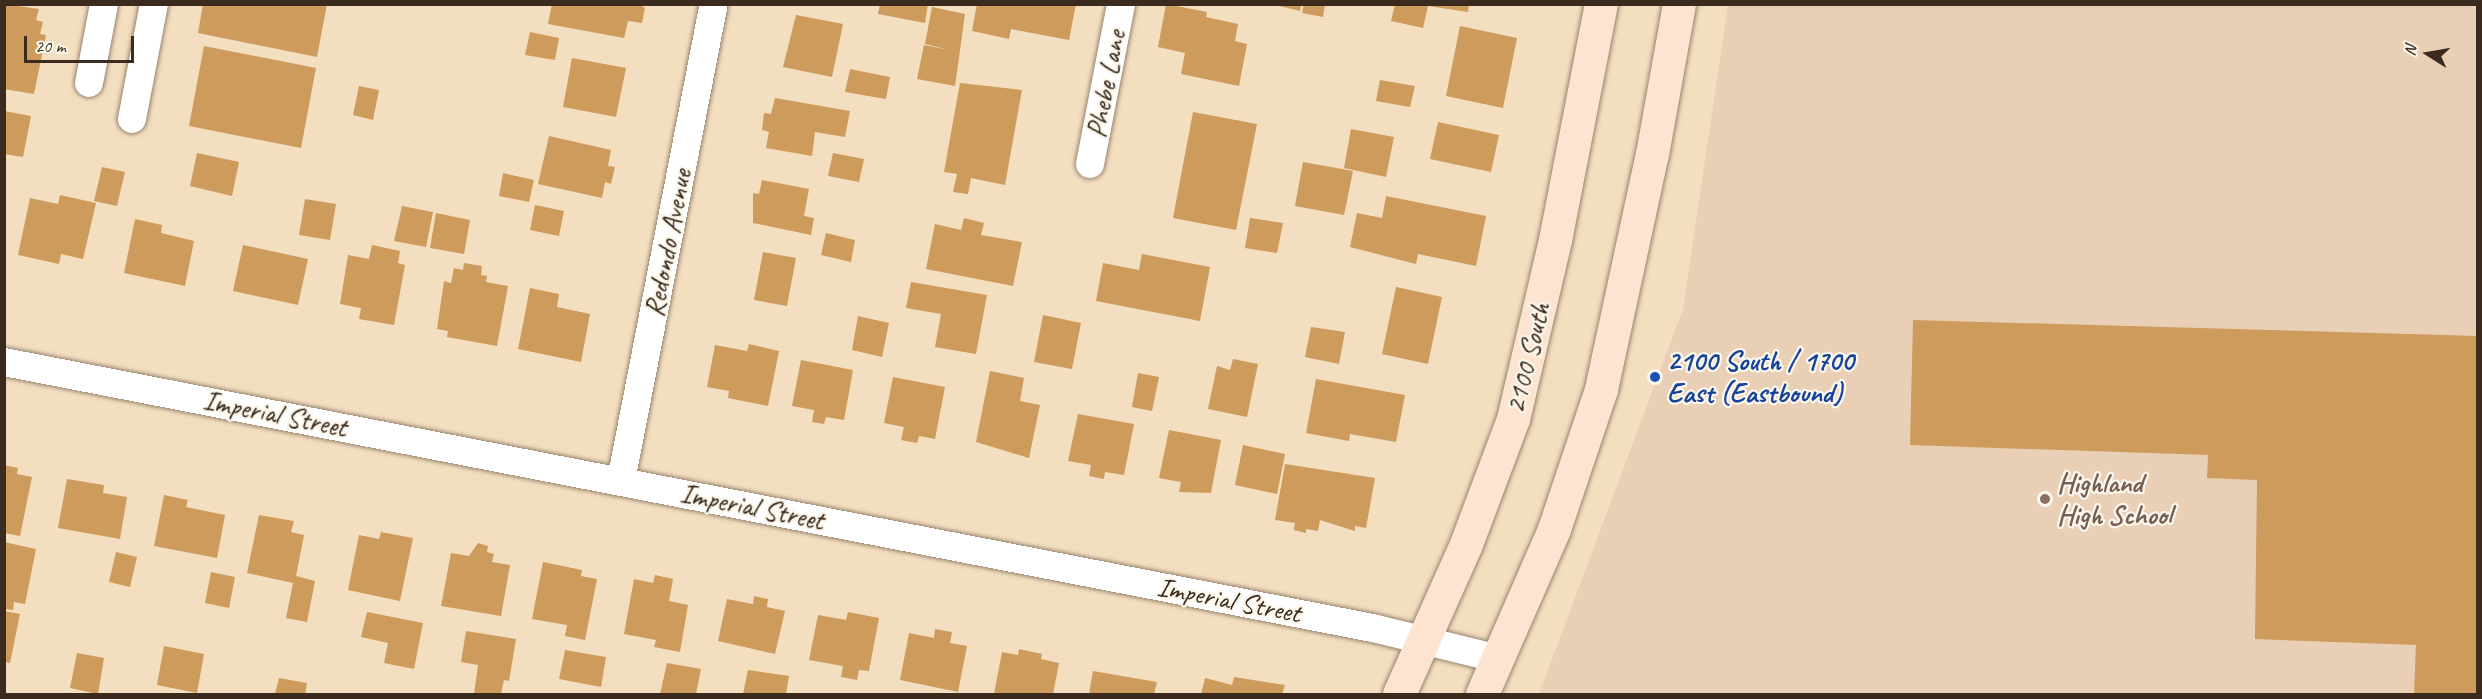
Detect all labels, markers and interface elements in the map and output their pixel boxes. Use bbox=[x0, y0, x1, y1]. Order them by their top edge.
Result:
scale bar bbox=[27, 24, 136, 62]
north arrow bbox=[2398, 24, 2458, 84]
street label: Phebe Lane bbox=[1079, 27, 1133, 141]
text: 20 m bbox=[35, 35, 66, 57]
text: N bbox=[2400, 44, 2421, 57]
street label: Redondo Avenue bbox=[637, 166, 699, 320]
street label: 2100 South bbox=[1498, 299, 1558, 417]
place label: 2100 South / 1700 East (Eastbound) bbox=[1667, 344, 1854, 410]
marker: 2100 South / 1700 East (Eastbound) bbox=[1648, 370, 1662, 384]
street label: Imperial Street bbox=[200, 384, 350, 444]
place label: Highland High School bbox=[2057, 466, 2170, 532]
street label: Imperial Street bbox=[677, 477, 827, 537]
marker: Highland High School bbox=[2038, 492, 2052, 506]
street label: Imperial Street bbox=[1154, 570, 1304, 630]

